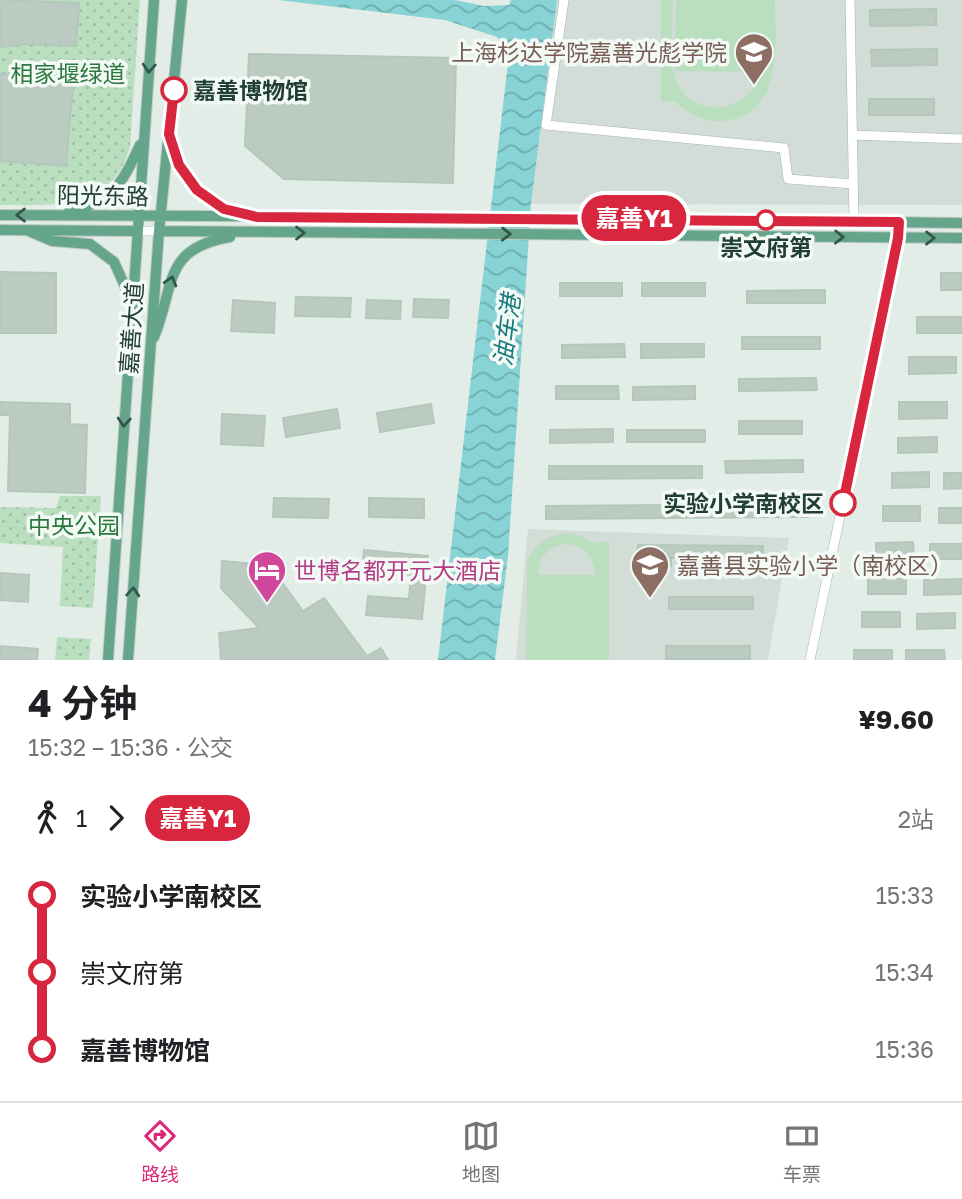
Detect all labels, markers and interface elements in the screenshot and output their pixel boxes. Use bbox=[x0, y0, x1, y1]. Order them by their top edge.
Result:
school or university icon: 上海杉达学院嘉善光彪学院 bbox=[733, 31, 775, 86]
place label: 上海杉达学院嘉善光彪学院 bbox=[451, 38, 727, 66]
park label: 相家堰绿道 bbox=[11, 59, 126, 87]
one-way arrow bbox=[142, 63, 157, 74]
place label: 嘉善博物馆 bbox=[193, 76, 308, 104]
marker: 嘉善博物馆 bbox=[161, 77, 187, 103]
street label: 阳光东路 bbox=[57, 180, 149, 210]
line badge: 嘉善Y1 bbox=[585, 195, 683, 241]
text: 嘉善Y1 bbox=[595, 203, 673, 232]
one-way arrow bbox=[15, 207, 25, 223]
marker: 崇文府第 bbox=[756, 210, 776, 230]
one-way arrow bbox=[296, 225, 306, 241]
one-way arrow bbox=[501, 226, 512, 242]
one-way arrow bbox=[834, 229, 845, 245]
one-way arrow bbox=[925, 230, 936, 246]
place label: 崇文府第 bbox=[720, 233, 812, 261]
one-way arrow bbox=[163, 276, 178, 288]
street label: 嘉善大道 bbox=[114, 281, 148, 375]
water label: 油车港 bbox=[487, 290, 525, 367]
one-way arrow bbox=[117, 416, 132, 427]
place label: 实验小学南校区 bbox=[663, 489, 824, 517]
marker: 实验小学南校区 bbox=[830, 490, 856, 516]
park label: 中央公园 bbox=[28, 511, 120, 539]
school or university icon: 嘉善县实验小学（南校区） bbox=[629, 544, 671, 599]
hotel icon: 世博名都开元大酒店 bbox=[246, 549, 288, 604]
place label: 嘉善县实验小学（南校区） bbox=[677, 551, 953, 579]
place label: 世博名都开元大酒店 bbox=[294, 556, 501, 584]
one-way arrow bbox=[125, 586, 140, 597]
text: 4 分钟 bbox=[28, 680, 137, 725]
text: ¥9.60 bbox=[859, 704, 934, 735]
text: 15:32 – 15:36 · 公交 bbox=[28, 733, 233, 761]
icon: walk bbox=[28, 799, 66, 837]
icon: forward bbox=[97, 799, 135, 837]
text: 嘉善Y1 bbox=[159, 803, 236, 832]
text: 1 bbox=[76, 804, 87, 832]
text: 2站 bbox=[898, 805, 934, 833]
text: 实验小学南校区 bbox=[80, 881, 262, 912]
text: 15:33 bbox=[876, 881, 934, 909]
text: 崇文府第 bbox=[80, 958, 184, 989]
text: 15:34 bbox=[875, 958, 934, 986]
text: 嘉善博物馆 bbox=[80, 1035, 210, 1066]
text: 15:36 bbox=[875, 1035, 934, 1063]
tab: 路线 bbox=[141, 1117, 179, 1186]
tab: 地图 bbox=[462, 1117, 500, 1186]
tab: 车票 bbox=[783, 1117, 821, 1186]

